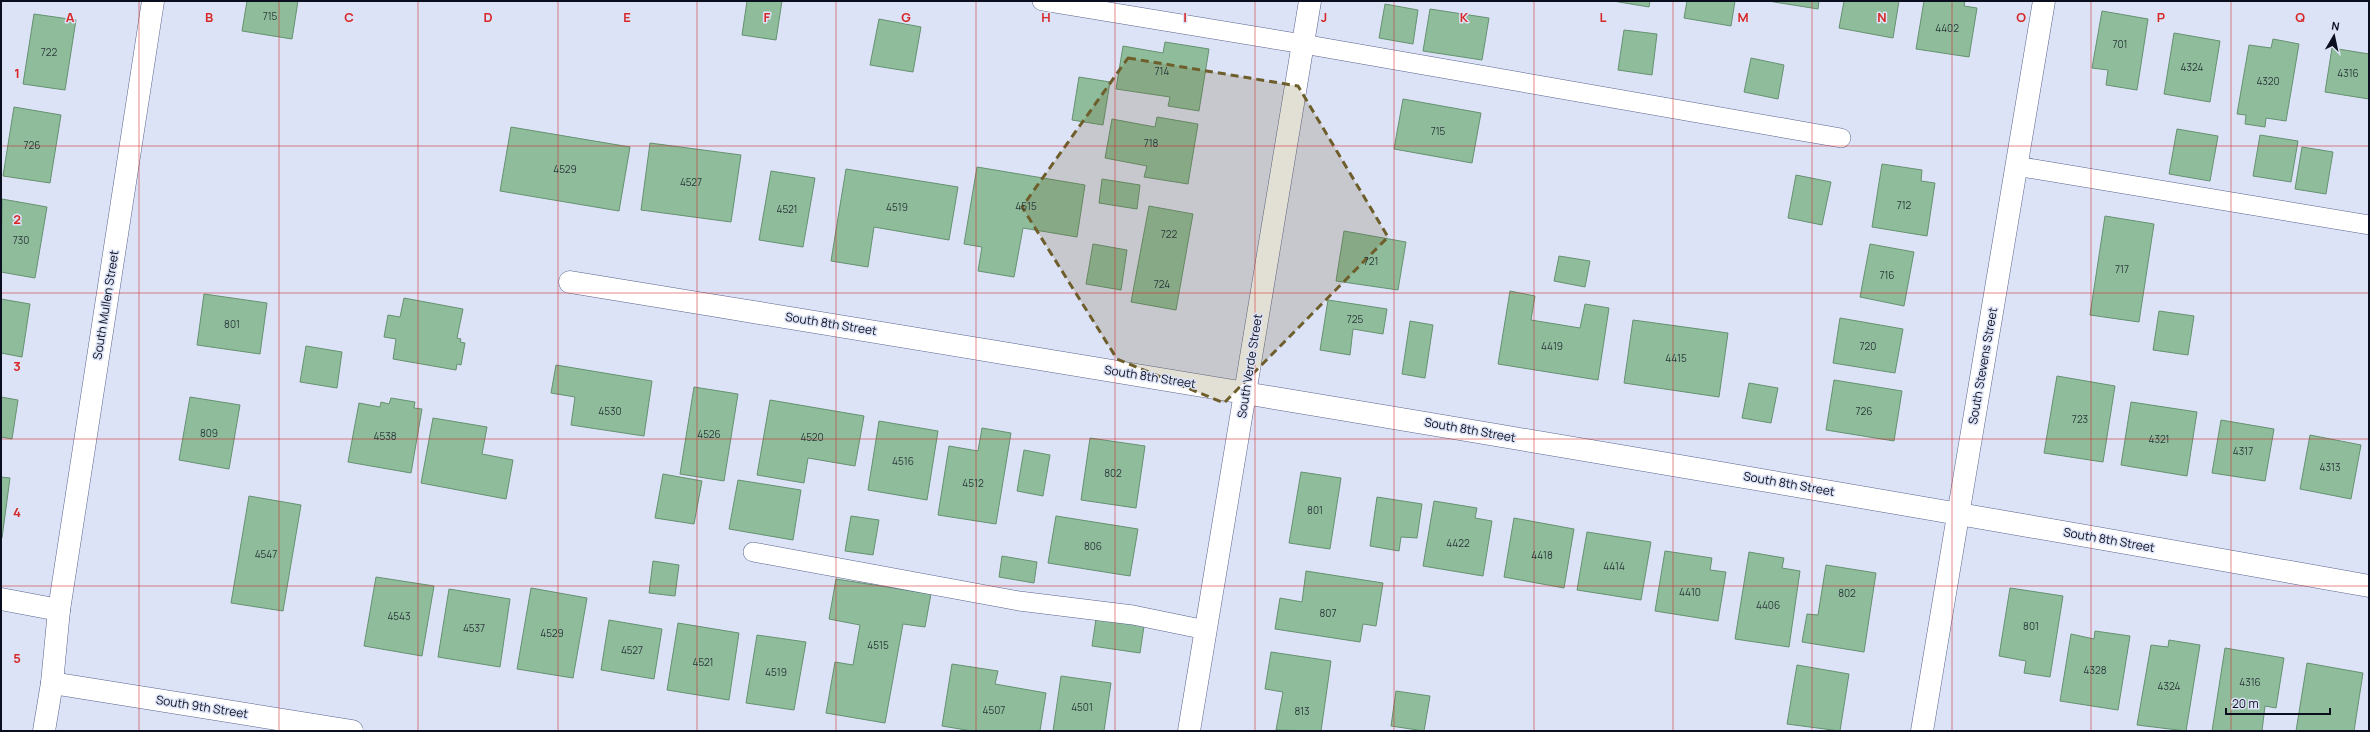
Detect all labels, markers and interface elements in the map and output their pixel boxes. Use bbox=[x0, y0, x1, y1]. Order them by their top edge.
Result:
text: A bbox=[66, 8, 75, 26]
text: B bbox=[205, 8, 213, 26]
text: C bbox=[344, 8, 354, 26]
text: D bbox=[483, 8, 493, 26]
text: E bbox=[623, 8, 631, 26]
text: F bbox=[764, 8, 771, 26]
text: G bbox=[901, 8, 911, 26]
text: H bbox=[1041, 8, 1051, 26]
text: I bbox=[1183, 8, 1187, 26]
text: J bbox=[1321, 8, 1327, 26]
text: K bbox=[1460, 8, 1469, 26]
text: L bbox=[1600, 8, 1607, 26]
text: M bbox=[1737, 8, 1749, 26]
text: N bbox=[1877, 8, 1887, 26]
text: O bbox=[2016, 8, 2026, 26]
text: P bbox=[2157, 8, 2165, 26]
text: Q bbox=[2295, 8, 2305, 26]
house number: 715 bbox=[263, 9, 278, 23]
north arrow bbox=[2314, 16, 2354, 56]
text: N bbox=[2331, 18, 2341, 34]
house number: 4402 bbox=[1935, 21, 1959, 35]
house number: 701 bbox=[2112, 37, 2128, 51]
house number: 722 bbox=[41, 45, 58, 59]
house number: 4324 bbox=[2181, 60, 2204, 74]
text: 1 bbox=[14, 64, 20, 82]
house number: 714 bbox=[1155, 64, 1170, 78]
house number: 4316 bbox=[2337, 66, 2359, 80]
house number: 4320 bbox=[2256, 74, 2280, 88]
house number: 715 bbox=[1431, 124, 1446, 138]
house number: 718 bbox=[1144, 136, 1159, 150]
house number: 726 bbox=[24, 138, 40, 152]
house number: 4529 bbox=[553, 162, 577, 176]
house number: 4527 bbox=[680, 175, 702, 189]
house number: 712 bbox=[1897, 198, 1912, 212]
house number: 4515 bbox=[1015, 199, 1037, 213]
house number: 4519 bbox=[886, 200, 908, 214]
house number: 4521 bbox=[777, 202, 798, 216]
text: 2 bbox=[13, 210, 21, 228]
house number: 722 bbox=[1161, 227, 1178, 241]
house number: 730 bbox=[13, 233, 29, 247]
street label: South Mullen Street bbox=[88, 249, 123, 361]
house number: 721 bbox=[1364, 254, 1378, 268]
house number: 717 bbox=[2115, 262, 2129, 276]
house number: 716 bbox=[1879, 268, 1895, 282]
house number: 724 bbox=[1154, 277, 1170, 291]
street label: South Stevens Street bbox=[1964, 306, 2001, 426]
street label: South 8th Street bbox=[784, 308, 878, 339]
street label: South Verde Street bbox=[1233, 312, 1266, 419]
house number: 725 bbox=[1347, 312, 1363, 326]
house number: 801 bbox=[224, 317, 240, 331]
house number: 4419 bbox=[1541, 339, 1563, 353]
house number: 720 bbox=[1860, 339, 1876, 353]
house number: 4415 bbox=[1665, 351, 1687, 365]
text: 3 bbox=[13, 357, 21, 375]
street label: South 8th Street bbox=[1103, 361, 1197, 392]
house number: 4530 bbox=[598, 404, 622, 418]
house number: 726 bbox=[1856, 404, 1872, 418]
house number: 723 bbox=[2072, 412, 2088, 426]
street label: South 8th Street bbox=[1423, 413, 1517, 446]
house number: 809 bbox=[200, 426, 218, 440]
house number: 4526 bbox=[697, 427, 721, 441]
house number: 4538 bbox=[373, 429, 397, 443]
house number: 4520 bbox=[800, 430, 824, 444]
house number: 4321 bbox=[2148, 432, 2170, 446]
house number: 4317 bbox=[2233, 444, 2253, 458]
house number: 4516 bbox=[892, 454, 914, 468]
house number: 4313 bbox=[2320, 460, 2340, 474]
house number: 802 bbox=[1104, 466, 1122, 480]
street label: South 8th Street bbox=[1742, 467, 1836, 500]
house number: 4512 bbox=[962, 476, 984, 490]
text: 4 bbox=[13, 503, 21, 521]
house number: 801 bbox=[1307, 503, 1323, 517]
street label: South 8th Street bbox=[2062, 523, 2156, 556]
house number: 4422 bbox=[1446, 536, 1470, 550]
house number: 806 bbox=[1084, 539, 1102, 553]
house number: 4547 bbox=[255, 547, 277, 561]
house number: 4418 bbox=[1531, 548, 1553, 562]
house number: 4414 bbox=[1603, 559, 1625, 573]
house number: 4410 bbox=[1679, 585, 1701, 599]
house number: 802 bbox=[1838, 586, 1856, 600]
house number: 4406 bbox=[1756, 598, 1780, 612]
house number: 807 bbox=[1320, 606, 1336, 620]
house number: 4543 bbox=[387, 609, 411, 623]
house number: 801 bbox=[2023, 619, 2039, 633]
house number: 4537 bbox=[463, 621, 485, 635]
house number: 4529 bbox=[540, 626, 564, 640]
house number: 4515 bbox=[867, 638, 889, 652]
house number: 4527 bbox=[621, 643, 643, 657]
text: 5 bbox=[13, 649, 21, 667]
house number: 4521 bbox=[693, 655, 714, 669]
house number: 4328 bbox=[2084, 663, 2107, 677]
house number: 4519 bbox=[765, 665, 787, 679]
house number: 4316 bbox=[2239, 675, 2261, 689]
house number: 4324 bbox=[2158, 679, 2181, 693]
scale bar bbox=[2226, 690, 2330, 716]
street label: South 9th Street bbox=[155, 691, 250, 722]
text: 20 m bbox=[2232, 695, 2259, 712]
house number: 4501 bbox=[1071, 700, 1093, 714]
house number: 4507 bbox=[983, 703, 1005, 717]
house number: 813 bbox=[1294, 704, 1310, 718]

